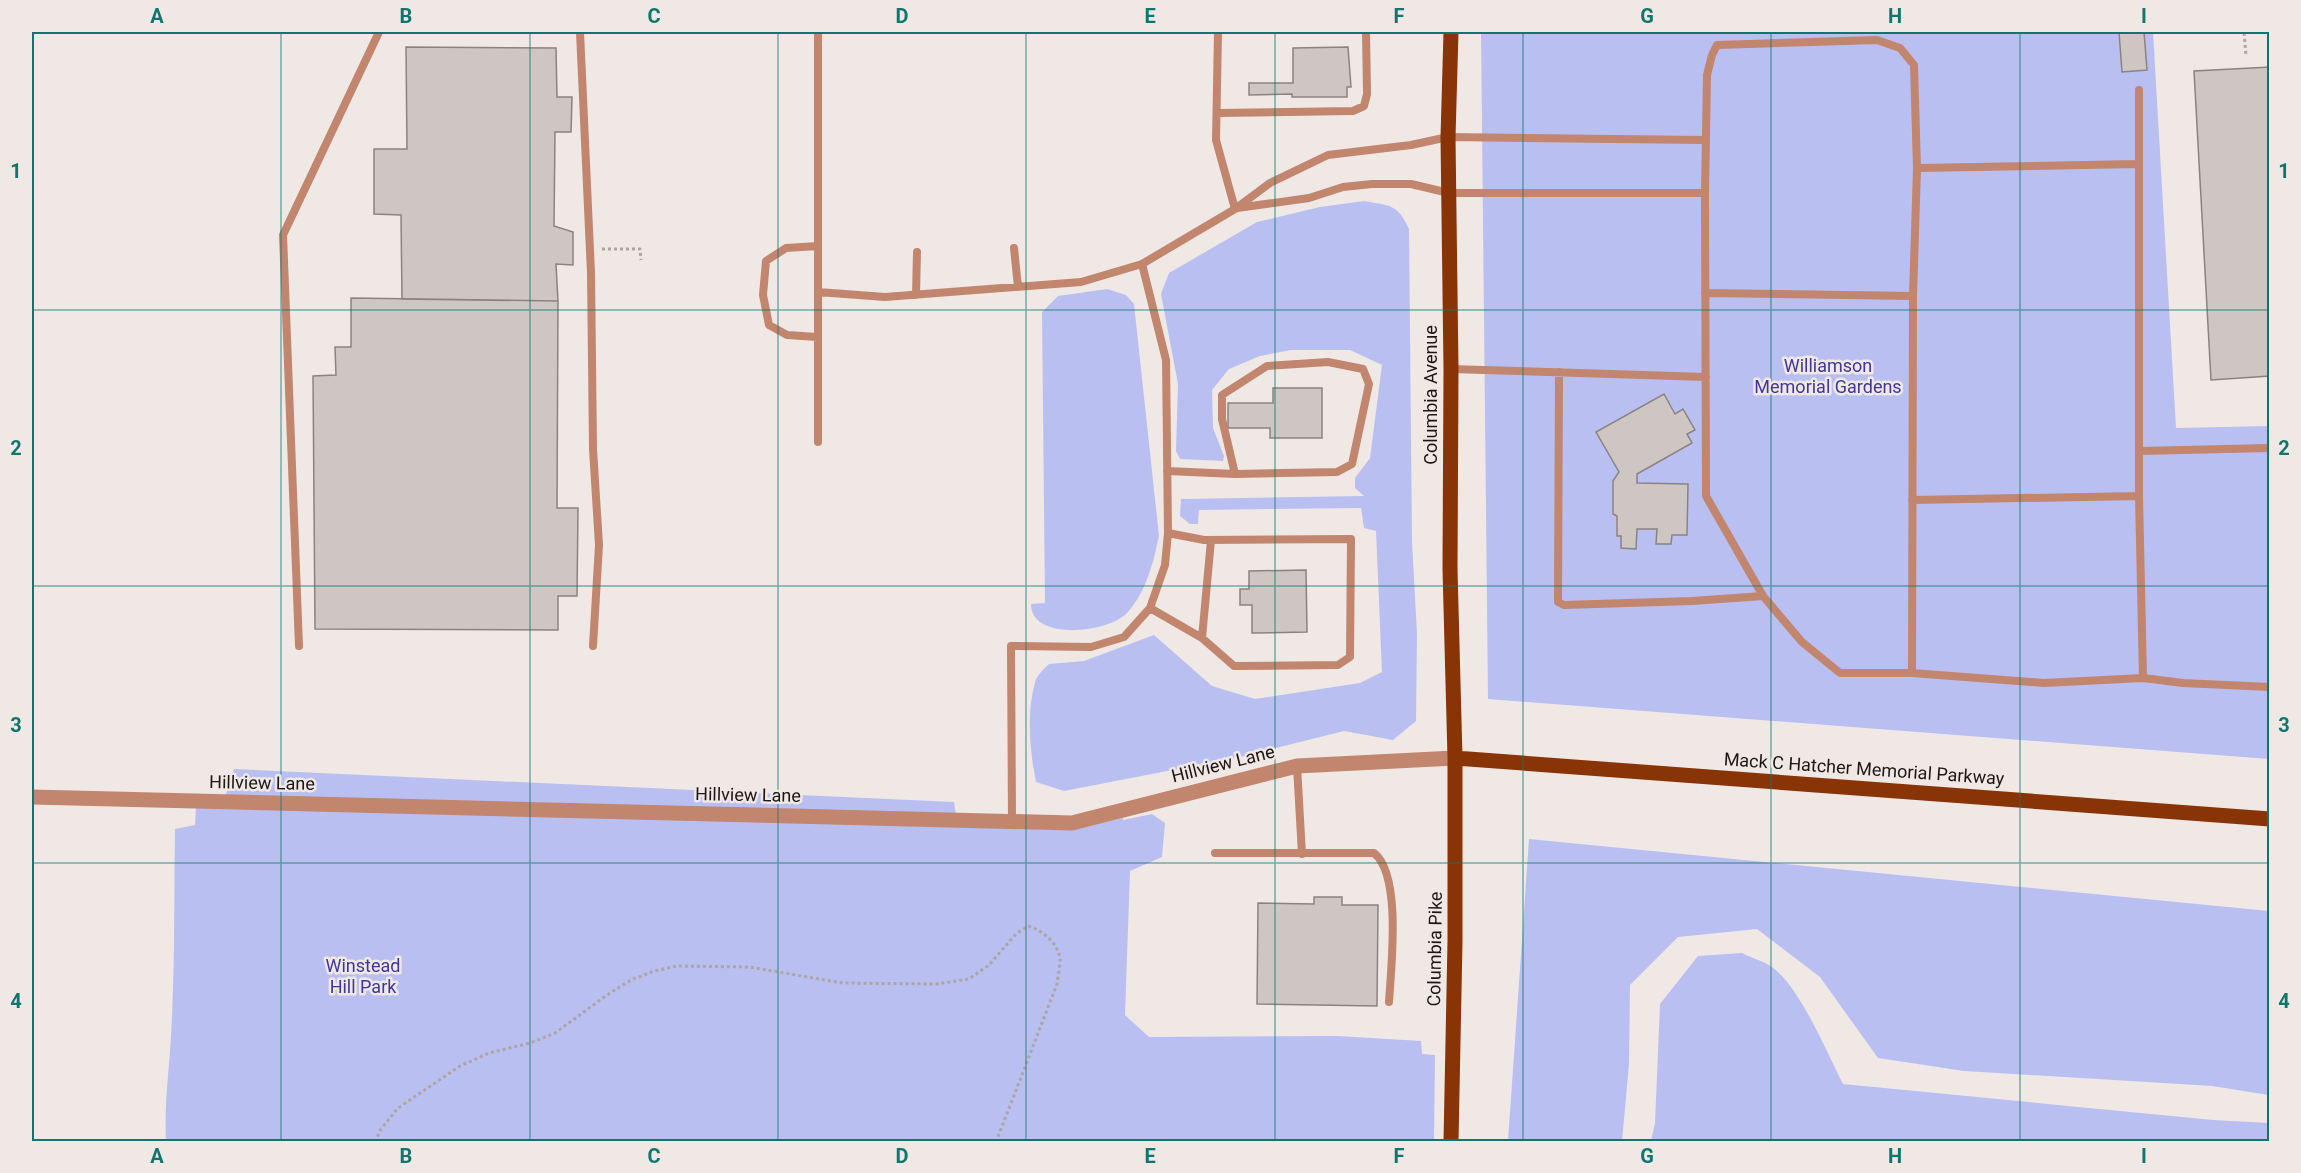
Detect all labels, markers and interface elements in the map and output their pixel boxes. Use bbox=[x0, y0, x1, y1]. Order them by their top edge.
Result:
text: A bbox=[150, 4, 164, 28]
text: B bbox=[400, 4, 412, 28]
text: C bbox=[647, 4, 661, 28]
text: D bbox=[896, 4, 909, 28]
text: E bbox=[1144, 4, 1156, 28]
text: F bbox=[1394, 4, 1405, 28]
text: G bbox=[1640, 4, 1654, 28]
text: H bbox=[1888, 4, 1902, 28]
text: I bbox=[2141, 4, 2147, 28]
text: 1 bbox=[10, 159, 22, 183]
text: 1 bbox=[2278, 159, 2290, 183]
street label: Columbia Avenue bbox=[1420, 325, 1441, 465]
park label: Williamson Memorial Gardens bbox=[1754, 355, 1902, 397]
text: 2 bbox=[10, 436, 22, 460]
text: 2 bbox=[2278, 436, 2290, 460]
text: 3 bbox=[10, 713, 22, 737]
text: 3 bbox=[2278, 713, 2290, 737]
street label: Hillview Lane bbox=[1169, 741, 1277, 786]
street label: Mack C Hatcher Memorial Parkway bbox=[1723, 748, 2005, 789]
street label: Hillview Lane bbox=[209, 771, 315, 794]
street label: Hillview Lane bbox=[695, 783, 801, 806]
street label: Columbia Pike bbox=[1423, 891, 1446, 1007]
park label: Winstead Hill Park bbox=[326, 955, 400, 997]
text: 4 bbox=[10, 989, 22, 1013]
text: 4 bbox=[2278, 989, 2290, 1013]
text: A bbox=[150, 1144, 164, 1168]
text: B bbox=[400, 1144, 412, 1168]
text: C bbox=[647, 1144, 661, 1168]
text: D bbox=[896, 1144, 909, 1168]
text: E bbox=[1144, 1144, 1156, 1168]
text: F bbox=[1394, 1144, 1405, 1168]
text: G bbox=[1640, 1144, 1654, 1168]
text: H bbox=[1888, 1144, 1902, 1168]
text: I bbox=[2141, 1144, 2147, 1168]

